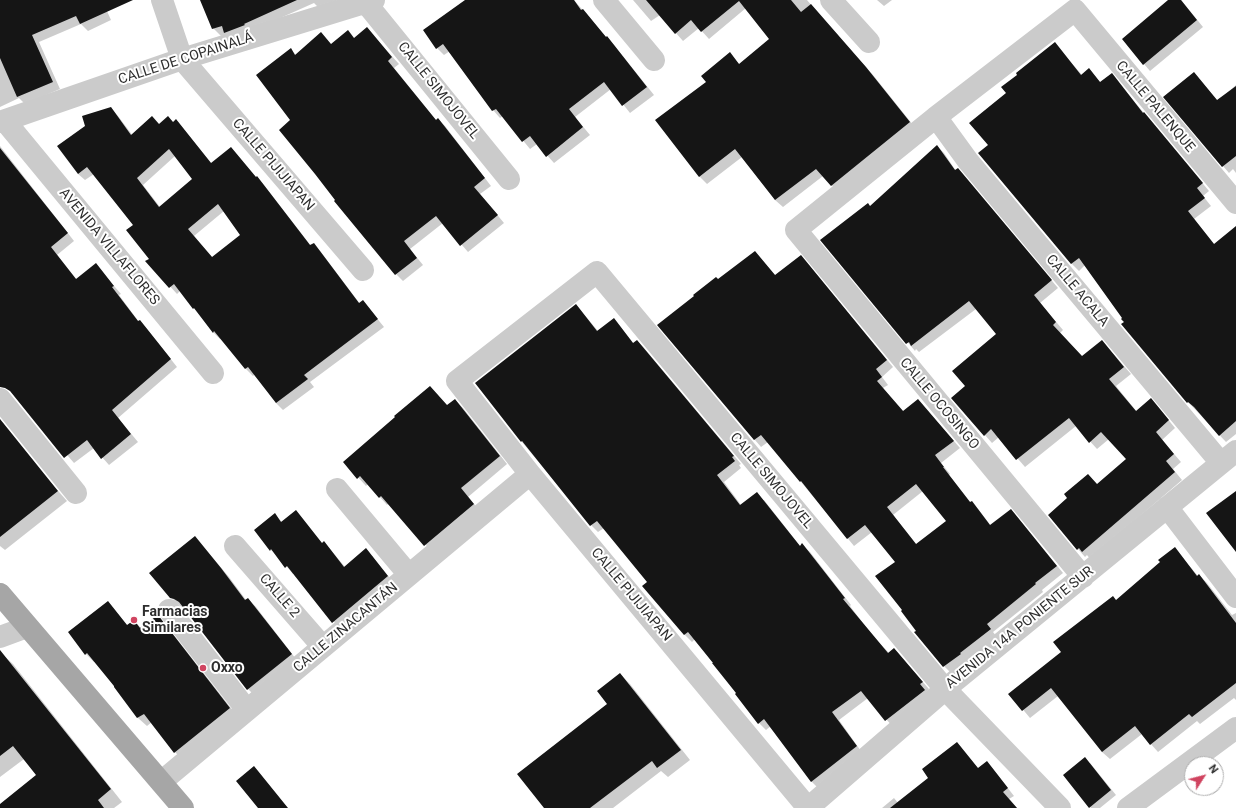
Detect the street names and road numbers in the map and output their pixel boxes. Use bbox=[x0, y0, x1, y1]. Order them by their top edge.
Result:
street label: CALLE DE COPAINALÁ bbox=[116, 29, 256, 89]
street label: CALLE SIMOJOVEL bbox=[394, 39, 482, 143]
street label: CALLE PALENQUE bbox=[1112, 58, 1198, 156]
street label: CALLE PIJIJIAPAN bbox=[228, 115, 318, 215]
street label: AVENIDA VILLAFLORES bbox=[55, 185, 163, 309]
street label: CALLE ACALA bbox=[1042, 252, 1112, 330]
street label: CALLE OCOSINGO bbox=[896, 355, 982, 453]
street label: CALLE SIMOJOVEL bbox=[726, 430, 816, 532]
street label: CALLE PIJIJIAPAN bbox=[587, 545, 675, 645]
street label: AVENIDA 14A PONIENTE SUR bbox=[943, 563, 1097, 693]
street label: CALLE 2 bbox=[255, 571, 303, 621]
street label: CALLE ZINACANTÁN bbox=[290, 579, 402, 677]

